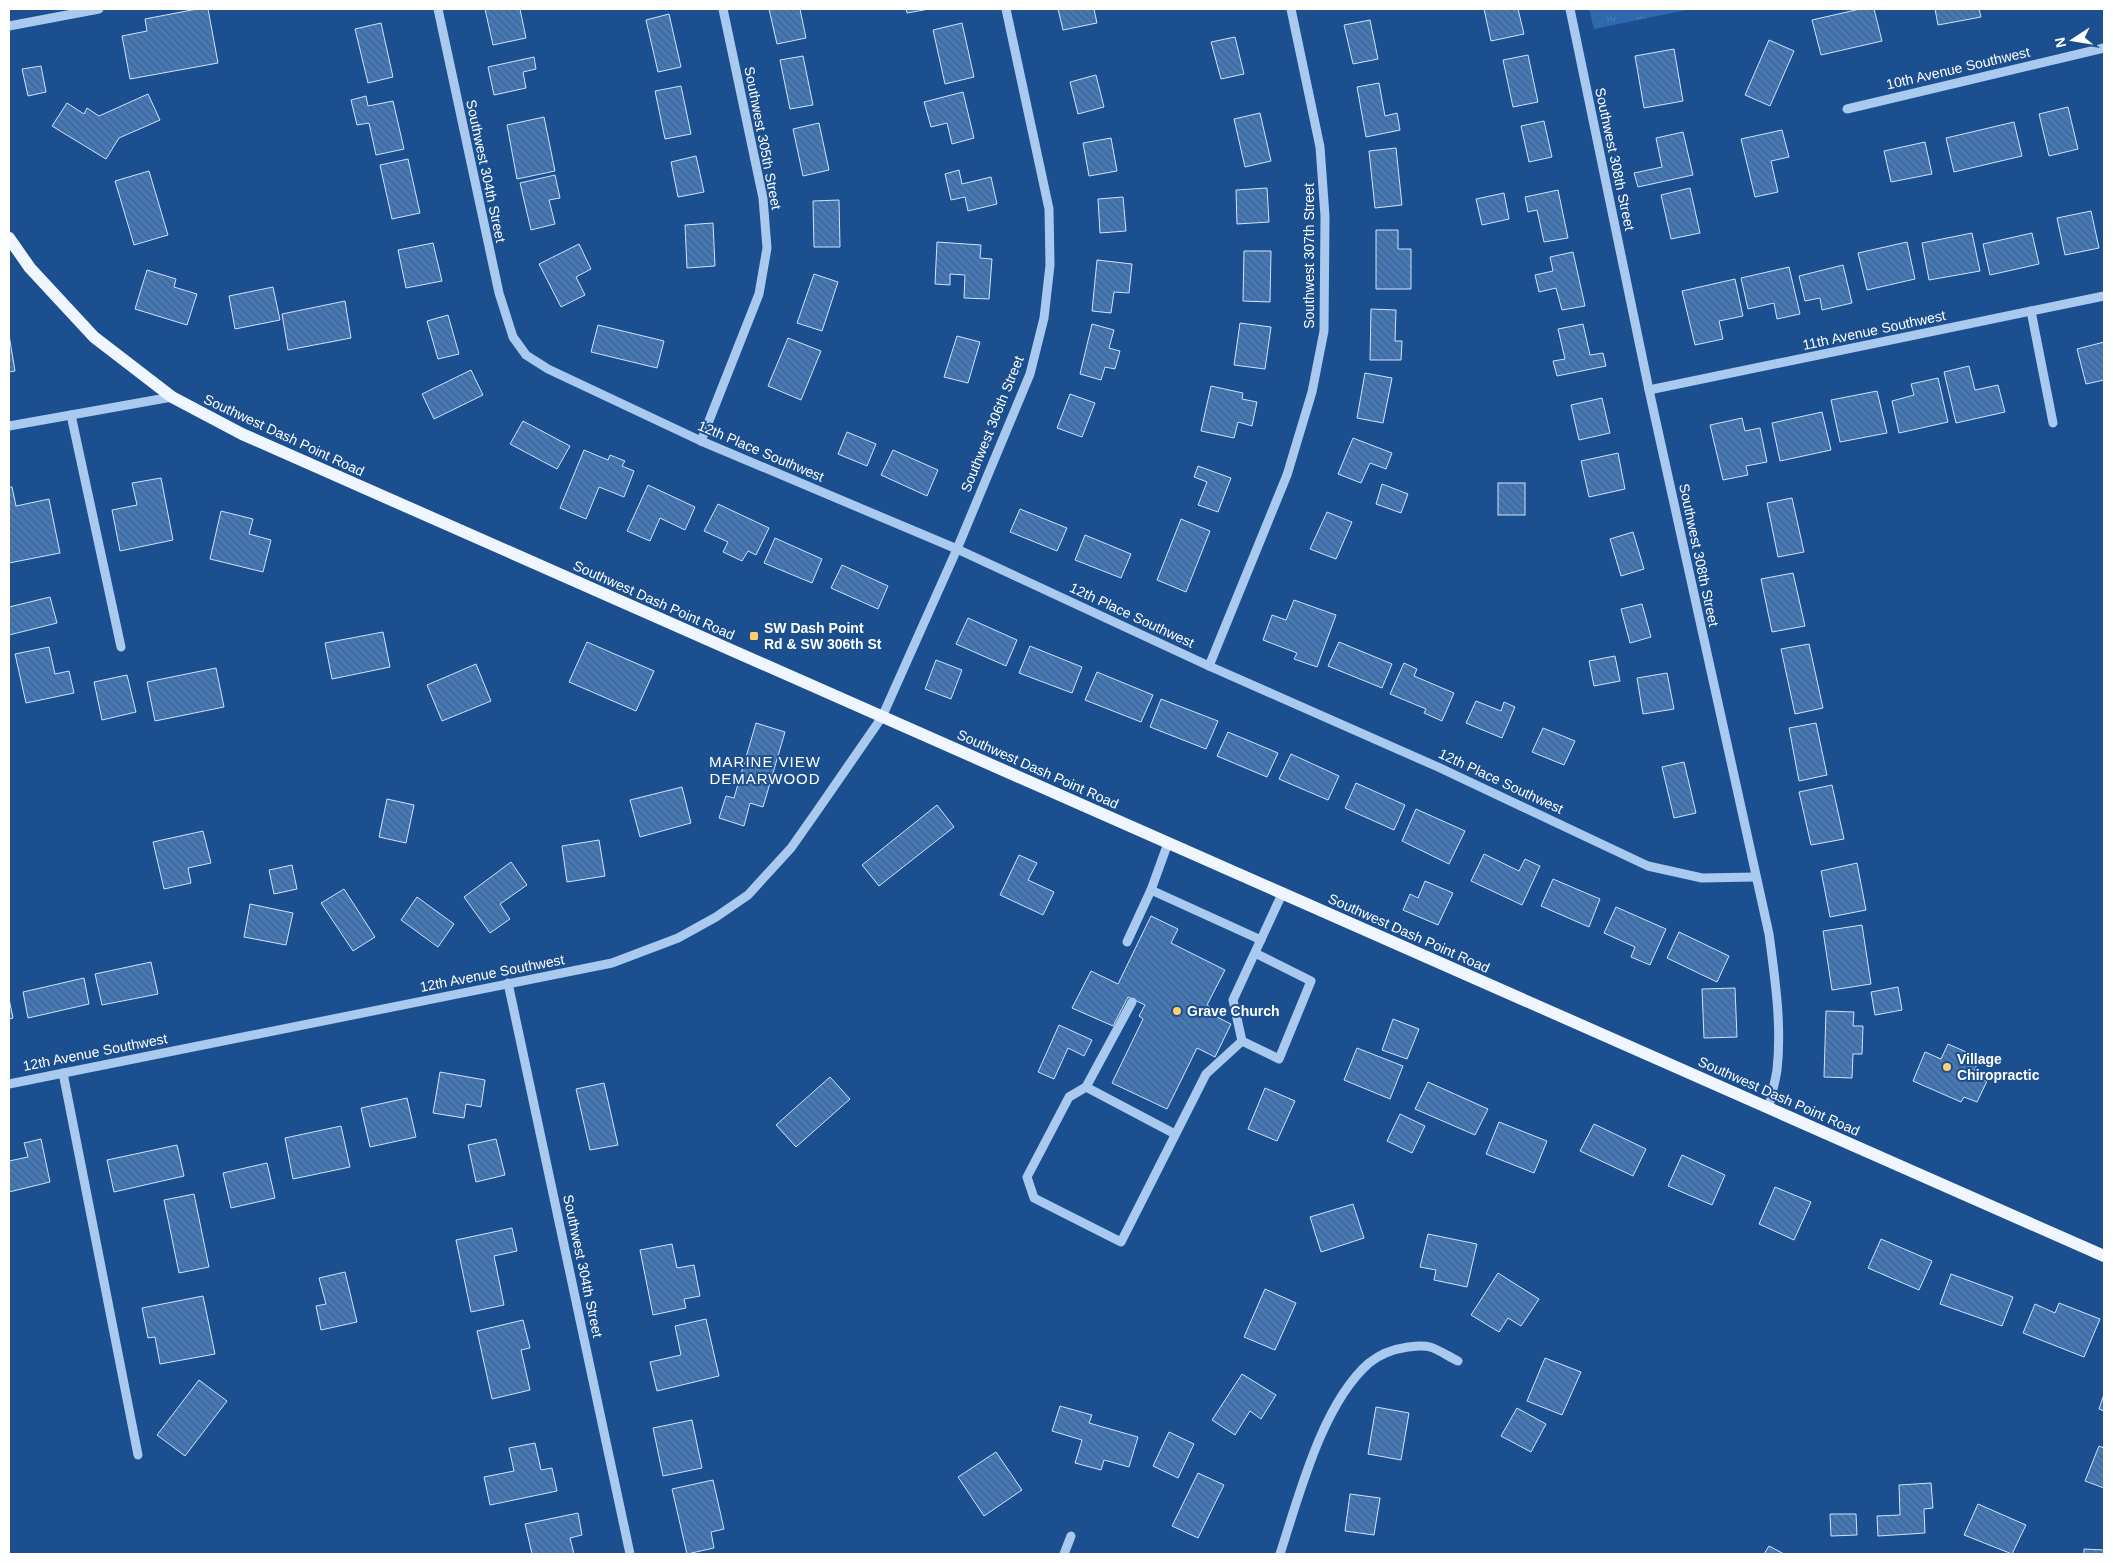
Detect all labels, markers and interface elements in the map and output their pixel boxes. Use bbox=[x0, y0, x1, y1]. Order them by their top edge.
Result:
north arrow bbox=[2048, 15, 2098, 65]
text: N bbox=[2051, 36, 2069, 49]
street label: 10th Avenue Southwest bbox=[1885, 44, 2031, 92]
street label: Southwest 305th Street bbox=[741, 65, 785, 211]
street label: Southwest 308th Street bbox=[1592, 86, 1638, 232]
street label: Southwest 304th Street bbox=[463, 98, 509, 244]
street label: Southwest 307th Street bbox=[1301, 183, 1317, 329]
street label: 11th Avenue Southwest bbox=[1801, 307, 1947, 353]
street label: Southwest 306th Street bbox=[957, 353, 1027, 494]
street label: Southwest Dash Point Road bbox=[201, 391, 367, 479]
street label: 12th Place Southwest bbox=[696, 417, 827, 485]
street label: Southwest 308th Street bbox=[1676, 482, 1722, 628]
street label: Southwest Dash Point Road bbox=[571, 557, 737, 643]
street label: 12th Place Southwest bbox=[1067, 579, 1197, 651]
place label: SW Dash Point Rd & SW 306th St bbox=[764, 620, 882, 652]
marker: SW Dash Point Rd & SW 306th St bbox=[748, 630, 760, 642]
street label: Southwest Dash Point Road bbox=[955, 726, 1121, 812]
street label: 12th Place Southwest bbox=[1436, 745, 1566, 817]
district label: MARINE VIEW DEMARWOOD bbox=[709, 753, 821, 787]
street label: Southwest Dash Point Road bbox=[1326, 890, 1492, 976]
street label: 12th Avenue Southwest bbox=[418, 951, 566, 995]
place label: Grave Church bbox=[1187, 1003, 1280, 1019]
marker: Grave Church bbox=[1171, 1005, 1183, 1017]
street label: 12th Avenue Southwest bbox=[21, 1030, 169, 1074]
place label: Village Chiropractic bbox=[1957, 1051, 2040, 1083]
street label: Southwest Dash Point Road bbox=[1696, 1053, 1862, 1139]
marker: Village Chiropractic bbox=[1941, 1061, 1953, 1073]
street label: Southwest 304th Street bbox=[560, 1193, 606, 1339]

